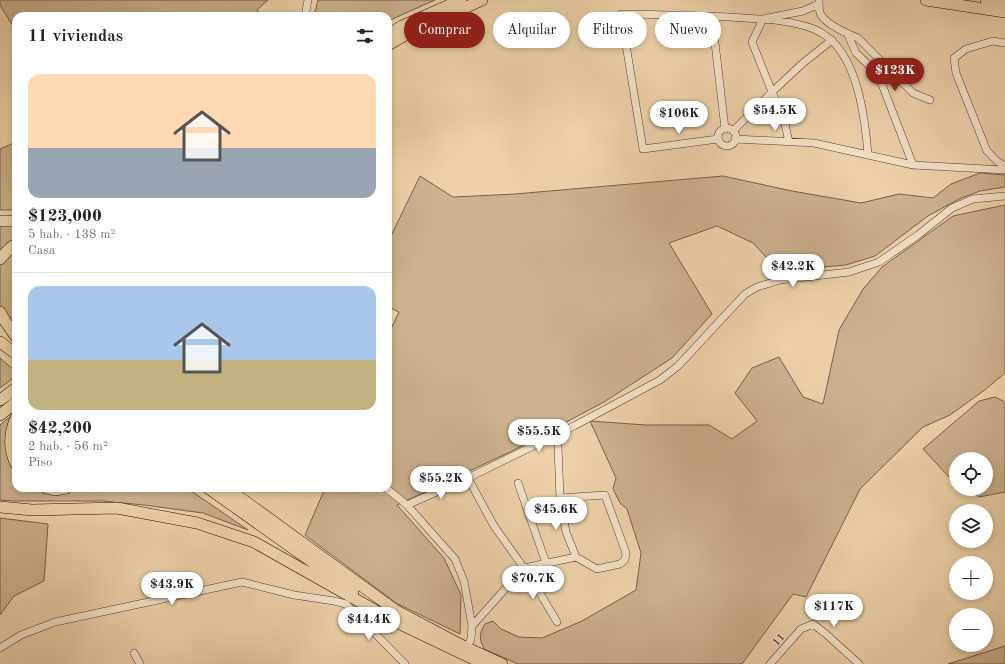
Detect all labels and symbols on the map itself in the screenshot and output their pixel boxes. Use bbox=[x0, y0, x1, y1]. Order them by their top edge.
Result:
pin: $123K bbox=[867, 58, 923, 92]
pin: $54.5K bbox=[742, 98, 808, 132]
pin: $106K bbox=[651, 101, 707, 135]
pin: $42.2K bbox=[760, 254, 826, 288]
pin: $55.5K bbox=[506, 419, 572, 453]
pin: $55.2K bbox=[408, 466, 474, 500]
pin: $45.6K bbox=[523, 497, 589, 531]
pin: $70.7K bbox=[500, 566, 566, 600]
pin: $43.9K bbox=[139, 572, 205, 606]
pin: $117K bbox=[806, 594, 862, 628]
pin: $44.4K bbox=[336, 607, 402, 641]
street label: 11 bbox=[771, 632, 787, 648]

